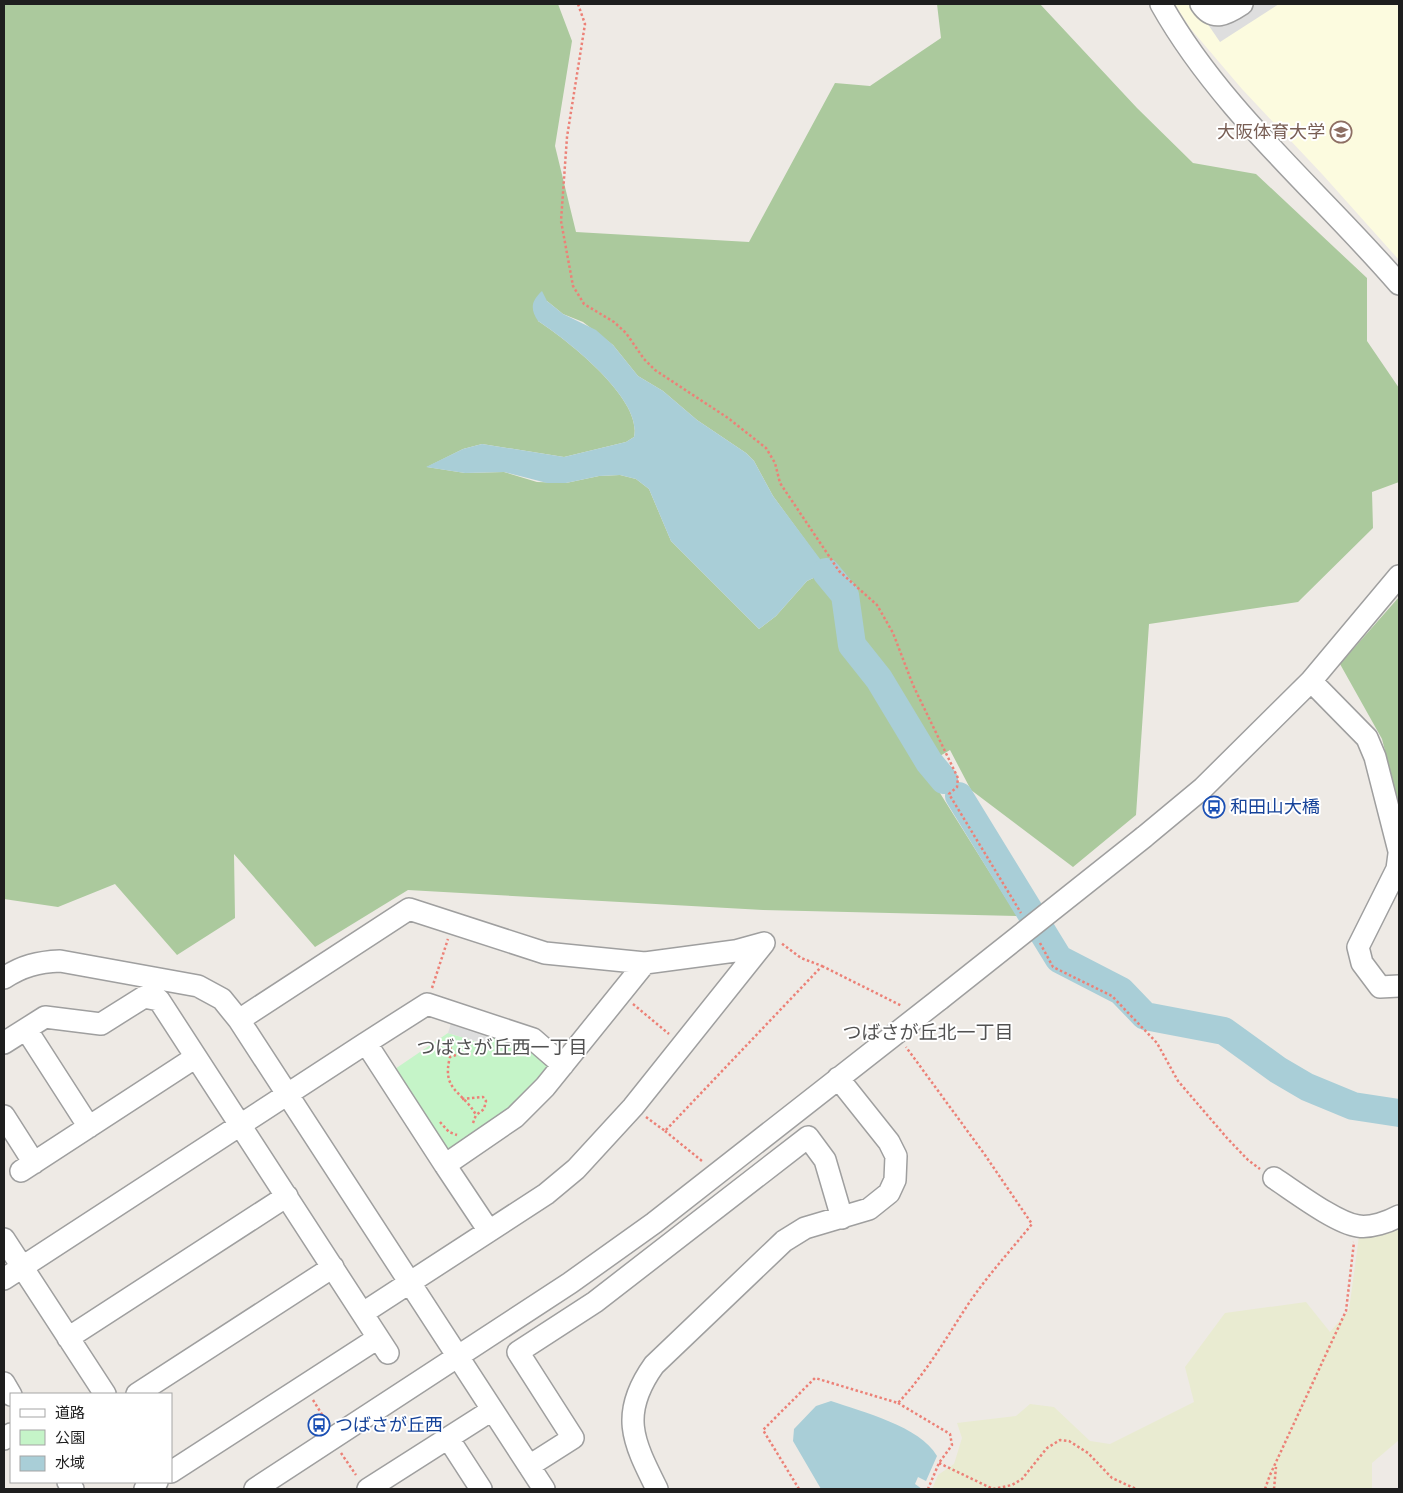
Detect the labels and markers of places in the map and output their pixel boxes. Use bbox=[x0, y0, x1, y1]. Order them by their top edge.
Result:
place label: 大阪体育大学 bbox=[1217, 120, 1325, 145]
school or university icon: 大阪体育大学 bbox=[1329, 120, 1353, 144]
bus stop icon: 和田山大橋 bbox=[1202, 795, 1226, 819]
place label: 和田山大橋 bbox=[1230, 795, 1320, 820]
bus stop icon: つばさが丘西 bbox=[307, 1413, 331, 1437]
place label: つばさが丘西 bbox=[335, 1413, 443, 1438]

